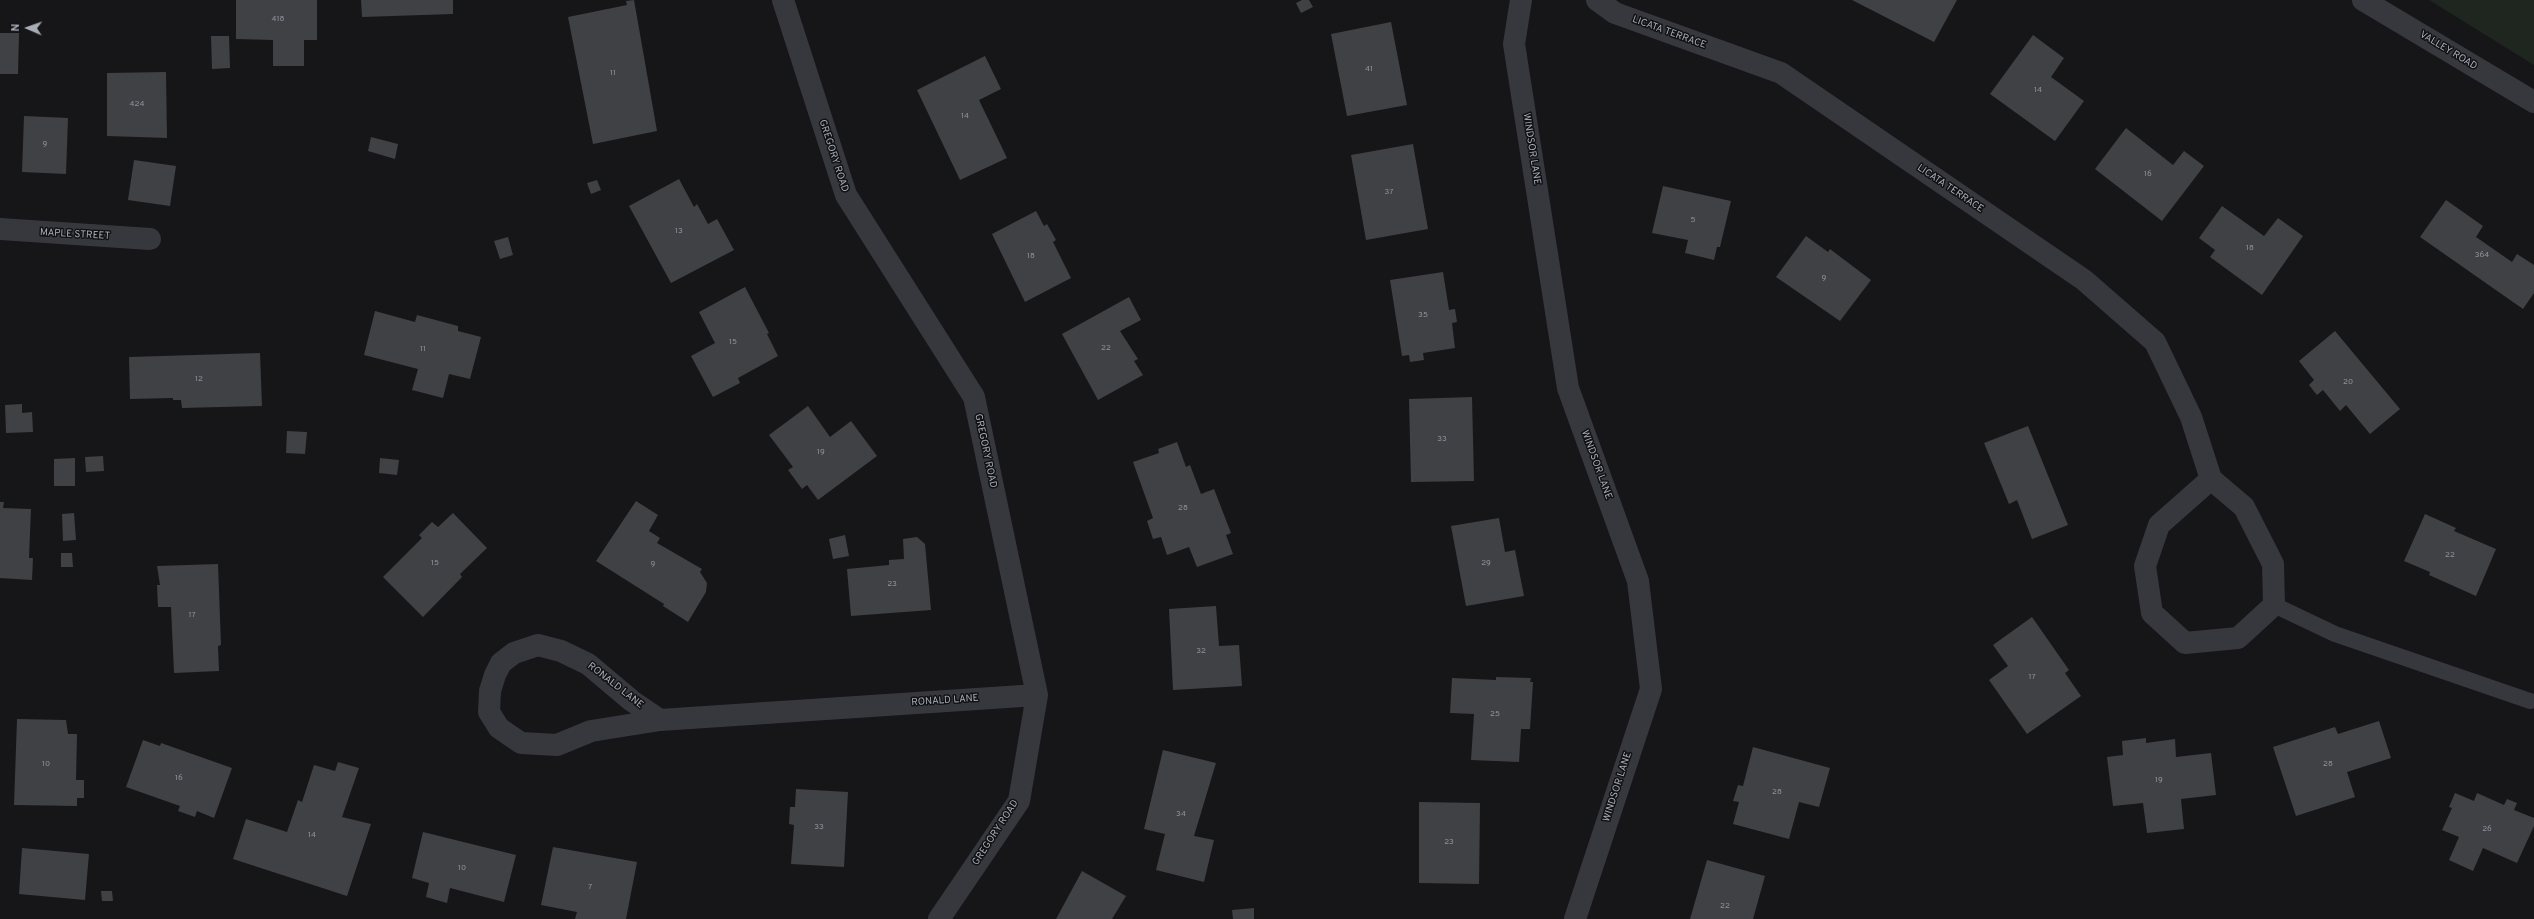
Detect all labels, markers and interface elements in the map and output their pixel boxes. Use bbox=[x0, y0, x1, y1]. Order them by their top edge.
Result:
north arrow bbox=[8, 8, 48, 48]
house number: 418 bbox=[272, 14, 284, 24]
street label: LICATA TERRACE bbox=[1630, 14, 1708, 52]
text: N bbox=[9, 23, 23, 32]
street label: VALLEY ROAD bbox=[2417, 29, 2479, 73]
house number: 41 bbox=[1365, 64, 1373, 74]
house number: 11 bbox=[610, 68, 616, 78]
house number: 14 bbox=[2034, 85, 2042, 95]
house number: 424 bbox=[130, 99, 144, 109]
house number: 14 bbox=[961, 111, 969, 121]
street label: WINDSOR LANE bbox=[1519, 112, 1543, 186]
street label: GREGORY ROAD bbox=[816, 118, 850, 194]
house number: 9 bbox=[43, 139, 47, 149]
street label: LICATA TERRACE bbox=[1914, 162, 1986, 216]
house number: 16 bbox=[2144, 169, 2152, 179]
house number: 37 bbox=[1385, 187, 1393, 197]
house number: 5 bbox=[1691, 215, 1695, 225]
house number: 13 bbox=[675, 226, 683, 236]
street label: MAPLE STREET bbox=[39, 227, 111, 243]
house number: 18 bbox=[2246, 243, 2254, 253]
house number: 364 bbox=[2475, 250, 2489, 260]
house number: 18 bbox=[1027, 251, 1035, 261]
house number: 9 bbox=[1822, 273, 1826, 283]
house number: 35 bbox=[1418, 310, 1428, 320]
house number: 15 bbox=[729, 337, 737, 347]
house number: 22 bbox=[1101, 343, 1111, 353]
house number: 11 bbox=[420, 344, 426, 354]
house number: 12 bbox=[195, 374, 203, 384]
house number: 20 bbox=[2343, 377, 2353, 387]
street label: GREGORY ROAD bbox=[971, 413, 999, 489]
street label: WINDSOR LANE bbox=[1578, 429, 1614, 501]
house number: 33 bbox=[1437, 434, 1447, 444]
house number: 19 bbox=[817, 447, 825, 457]
house number: 28 bbox=[1178, 503, 1188, 513]
house number: 22 bbox=[2445, 550, 2455, 560]
house number: 15 bbox=[431, 558, 439, 568]
house number: 29 bbox=[1481, 558, 1491, 568]
house number: 9 bbox=[651, 559, 655, 569]
house number: 23 bbox=[887, 579, 897, 589]
house number: 17 bbox=[188, 610, 196, 620]
house number: 32 bbox=[1196, 646, 1206, 656]
street label: RONALD LANE bbox=[585, 660, 645, 712]
house number: 17 bbox=[2028, 672, 2036, 682]
street label: RONALD LANE bbox=[911, 693, 979, 709]
house number: 25 bbox=[1490, 709, 1500, 719]
street label: WINDSOR LANE bbox=[1601, 751, 1635, 823]
house number: 10 bbox=[42, 759, 50, 769]
house number: 28 bbox=[2323, 759, 2333, 769]
house number: 16 bbox=[175, 773, 183, 783]
house number: 19 bbox=[2155, 775, 2163, 785]
house number: 28 bbox=[1772, 787, 1782, 797]
street label: GREGORY ROAD bbox=[970, 798, 1022, 868]
house number: 34 bbox=[1176, 809, 1186, 819]
house number: 33 bbox=[814, 822, 824, 832]
house number: 26 bbox=[2482, 824, 2492, 834]
house number: 14 bbox=[308, 830, 316, 840]
house number: 23 bbox=[1444, 837, 1454, 847]
house number: 10 bbox=[458, 863, 466, 873]
house number: 7 bbox=[588, 882, 592, 892]
house number: 22 bbox=[1720, 901, 1730, 911]

